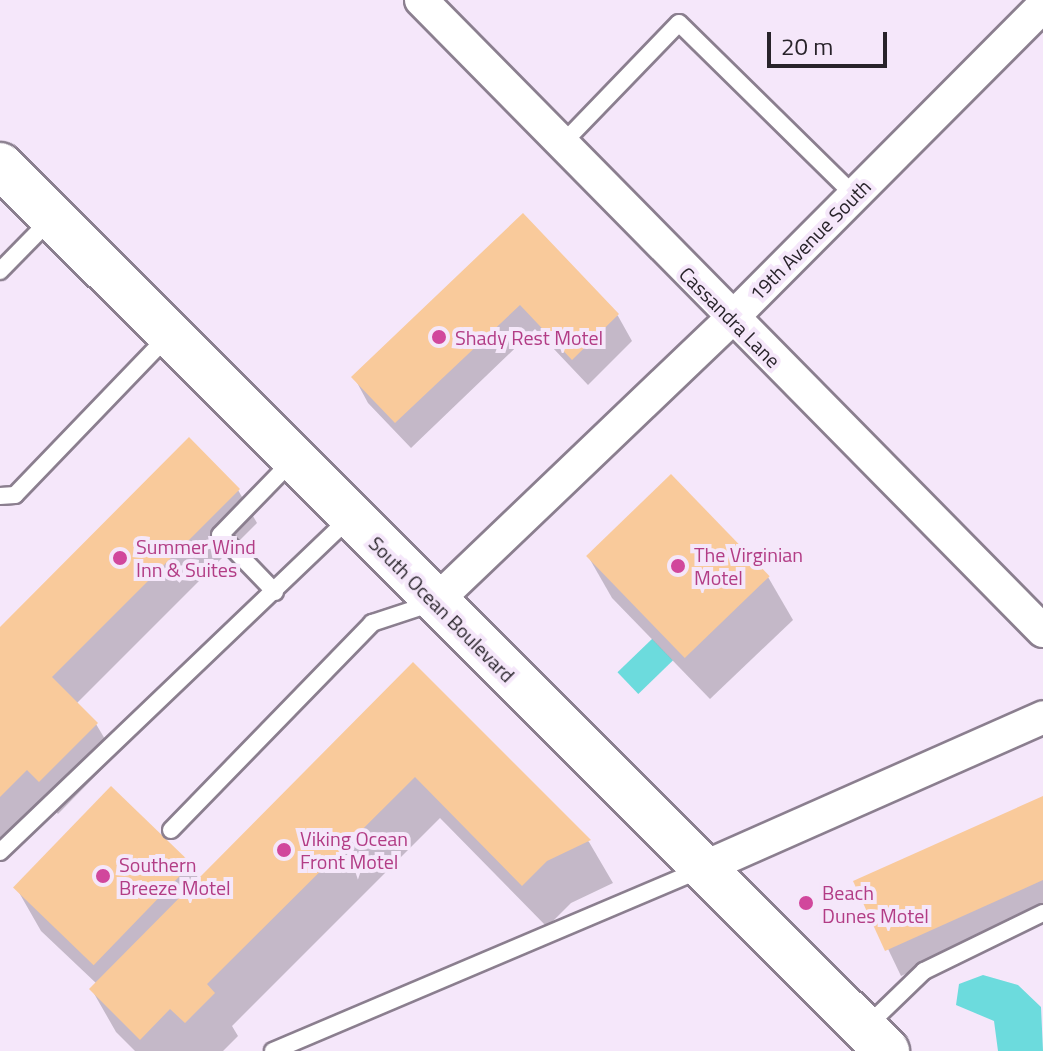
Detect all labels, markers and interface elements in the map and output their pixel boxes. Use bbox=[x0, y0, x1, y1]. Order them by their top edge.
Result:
scale bar bbox=[771, 16, 891, 66]
text: 20 m bbox=[781, 28, 833, 64]
street label: 19th Avenue South bbox=[744, 174, 876, 306]
street label: Cassandra Lane bbox=[675, 262, 785, 372]
place label: Shady Rest Motel bbox=[455, 325, 603, 349]
marker: Shady Rest Motel bbox=[430, 328, 448, 346]
street label: South Ocean Boulevard bbox=[364, 531, 520, 687]
place label: Summer Wind Inn & Suites bbox=[136, 534, 256, 581]
place label: The Virginian Motel bbox=[694, 542, 803, 589]
marker: Summer Wind Inn & Suites bbox=[111, 549, 129, 567]
marker: The Virginian Motel bbox=[669, 557, 687, 575]
place label: Viking Ocean Front Motel bbox=[300, 826, 408, 873]
marker: Viking Ocean Front Motel bbox=[275, 841, 293, 859]
place label: Southern Breeze Motel bbox=[119, 852, 231, 899]
marker: Southern Breeze Motel bbox=[94, 867, 112, 885]
place label: Beach Dunes Motel bbox=[822, 880, 929, 927]
marker: Beach Dunes Motel bbox=[797, 894, 815, 912]

